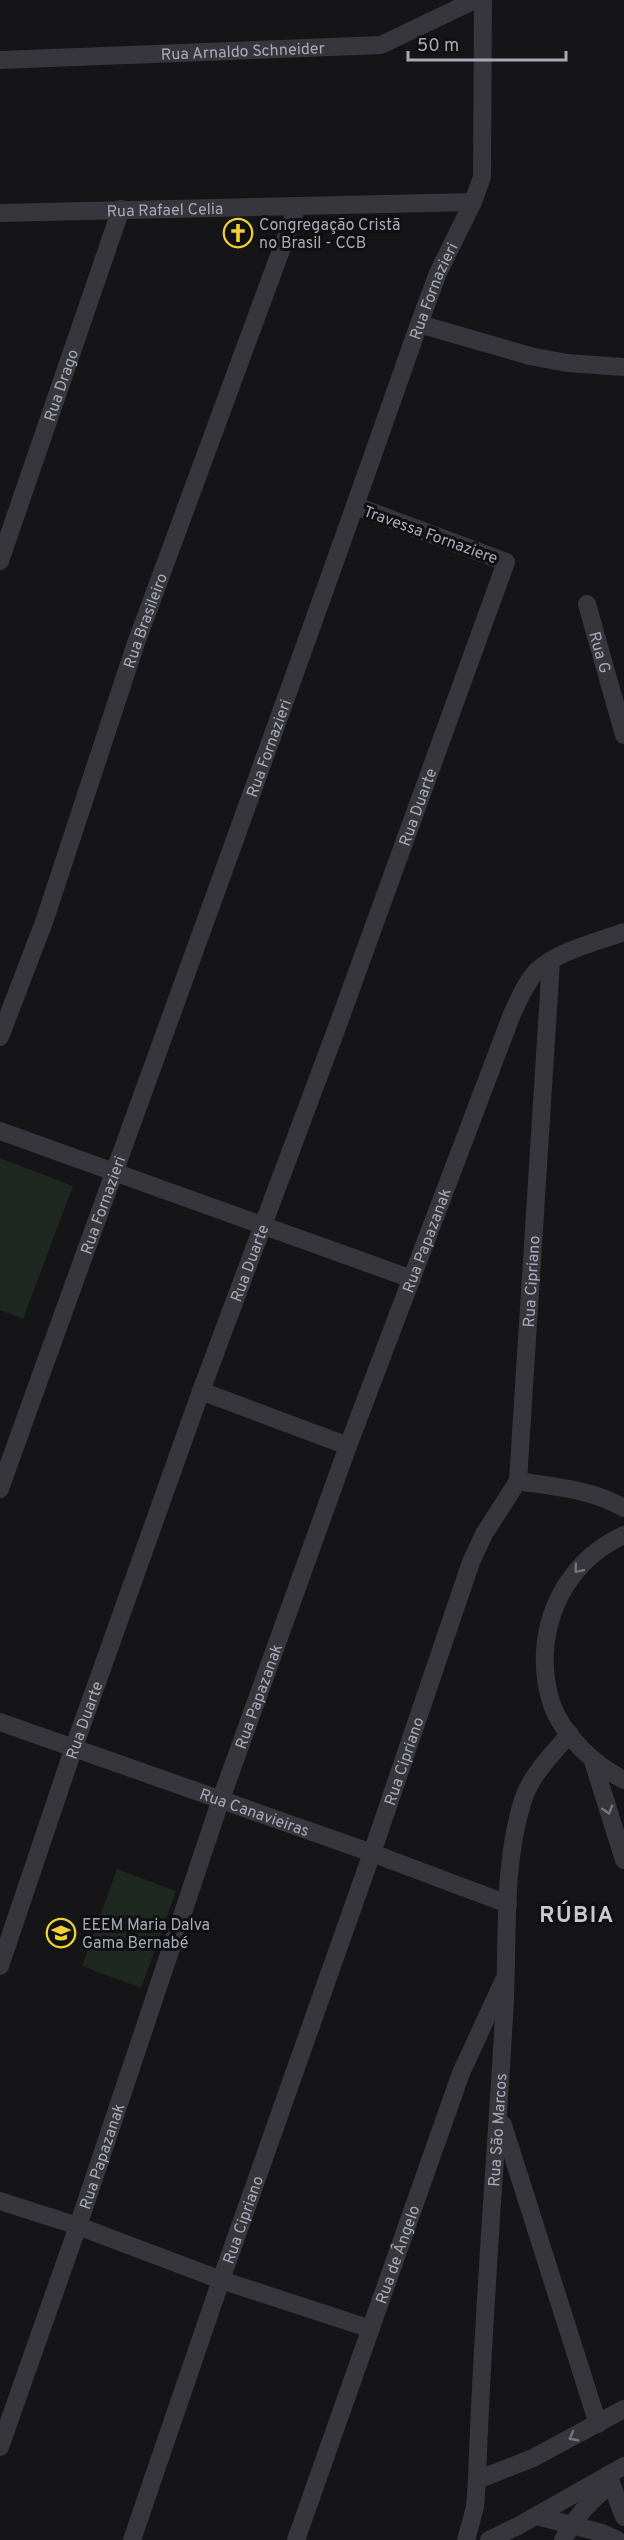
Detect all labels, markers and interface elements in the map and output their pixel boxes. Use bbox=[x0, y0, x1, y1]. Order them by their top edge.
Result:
scale bar bbox=[408, 24, 566, 62]
text: 50 m bbox=[417, 35, 459, 58]
street label: Rua Arnaldo Schneider bbox=[161, 39, 325, 66]
street label: Rua Rafael Celia bbox=[106, 200, 224, 223]
place label: Congregação Cristã no Brasil - CCB bbox=[259, 216, 400, 254]
church icon: Congregação Cristã no Brasil - CCB bbox=[222, 217, 254, 249]
street label: Rua Fornazieri bbox=[406, 240, 463, 343]
street label: Rua Drago bbox=[41, 347, 84, 425]
street label: Travessa Fornaziere bbox=[360, 502, 500, 569]
street label: Rua Brasileiro bbox=[120, 571, 173, 671]
street label: Rua G bbox=[583, 629, 614, 676]
street label: Rua Fornazieri bbox=[243, 697, 297, 801]
street label: Rua Duarte bbox=[396, 766, 442, 849]
street label: Rua Fornazieri bbox=[77, 1154, 131, 1257]
street label: Rua Papazanak bbox=[399, 1186, 457, 1296]
street label: Rua Duarte bbox=[227, 1222, 274, 1305]
street label: Rua Cipriano bbox=[520, 1235, 546, 1328]
one-way arrow bbox=[574, 1562, 585, 1573]
street label: Rua Papazanak bbox=[232, 1641, 288, 1752]
street label: Rua Duarte bbox=[63, 1679, 109, 1762]
street label: Rua Cipriano bbox=[381, 1715, 430, 1808]
street label: Rua Canavieiras bbox=[196, 1785, 312, 1842]
one-way arrow bbox=[601, 1804, 614, 1815]
district label: RÚBIA bbox=[539, 1900, 615, 1930]
place label: EEEM Maria Dalva Gama Bernabé bbox=[82, 1916, 210, 1954]
school or university icon: EEEM Maria Dalva Gama Bernabé bbox=[45, 1917, 77, 1949]
street label: Rua São Marcos bbox=[485, 2073, 513, 2187]
street label: Rua Papazanak bbox=[76, 2101, 130, 2212]
street label: Rua Cipriano bbox=[219, 2173, 269, 2267]
street label: Rua de Ângelo bbox=[372, 2203, 425, 2307]
one-way arrow bbox=[568, 2430, 579, 2441]

